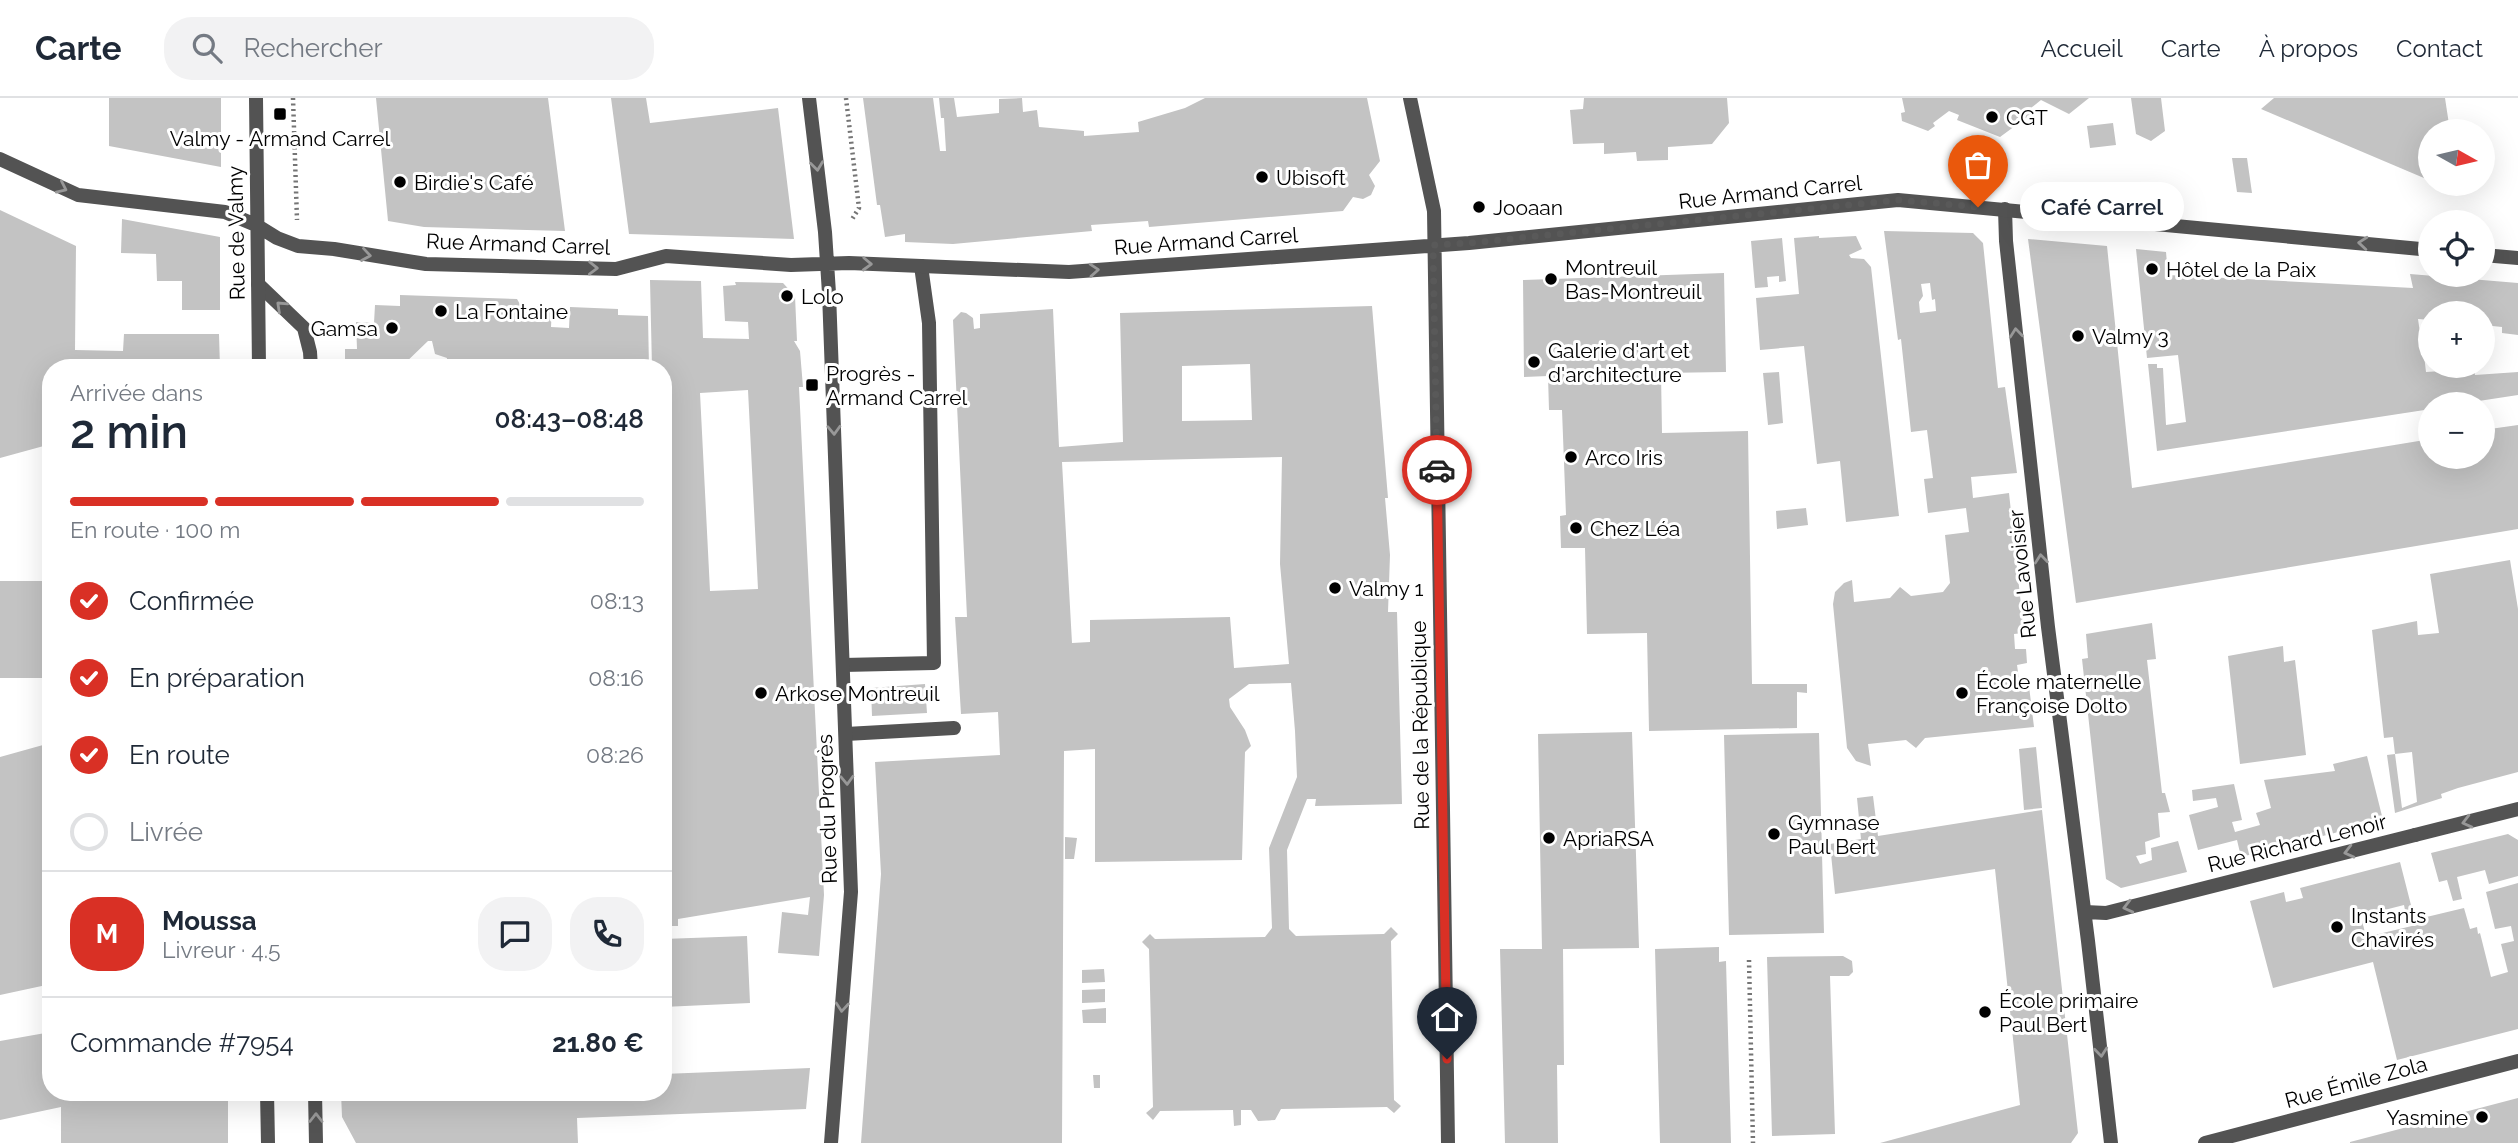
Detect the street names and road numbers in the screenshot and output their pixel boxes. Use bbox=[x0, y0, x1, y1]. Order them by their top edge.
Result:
street label: Rue de Valmy bbox=[222, 166, 250, 300]
street label: Rue Armand Carrel bbox=[1677, 170, 1863, 214]
street label: Rue Armand Carrel bbox=[1113, 222, 1299, 260]
street label: Rue Armand Carrel bbox=[425, 228, 611, 260]
street label: Rue Lavoisier bbox=[2003, 508, 2041, 640]
street label: Rue de la République bbox=[1406, 620, 1434, 830]
street label: Rue du Progrès bbox=[812, 734, 842, 884]
street label: Rue Richard Lenoir bbox=[2205, 809, 2390, 877]
street label: Rue Émile Zola bbox=[2282, 1051, 2430, 1113]

